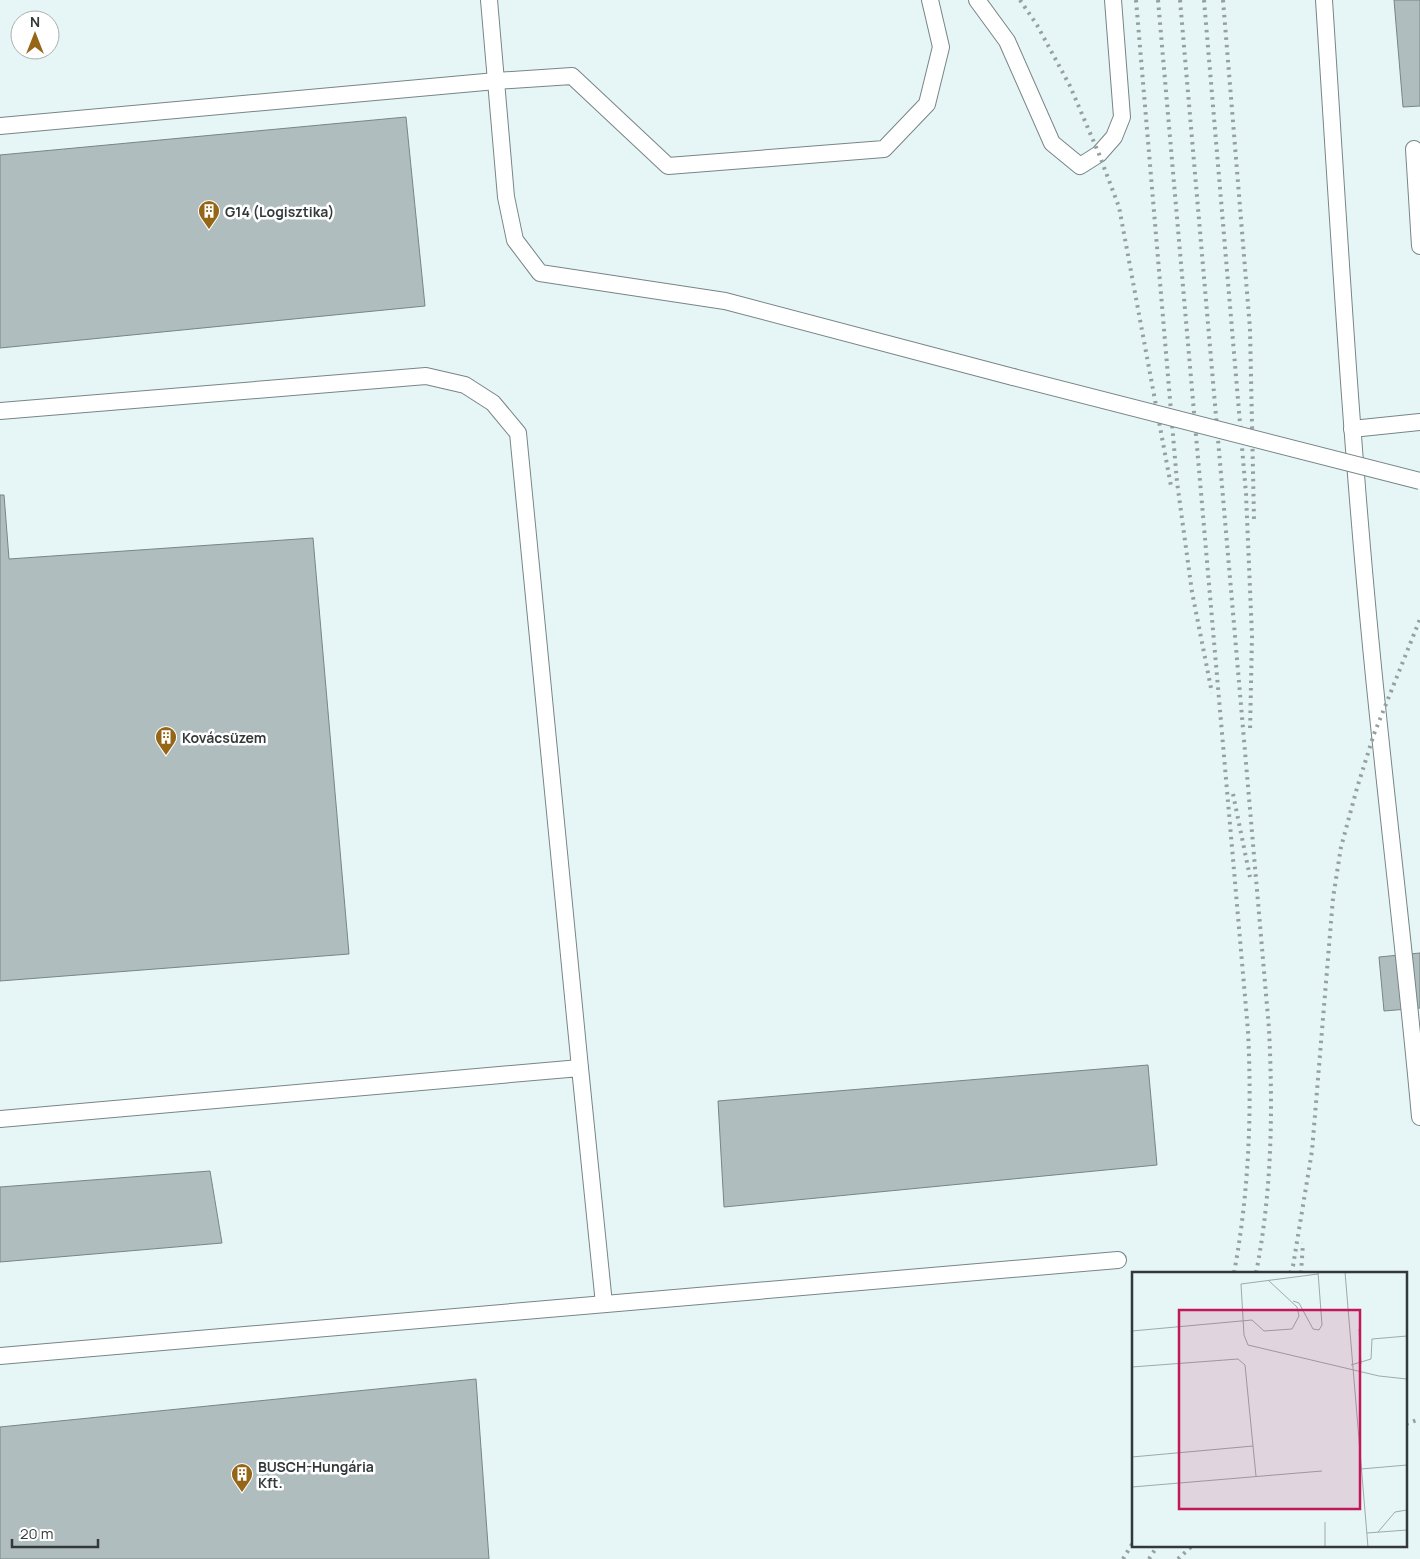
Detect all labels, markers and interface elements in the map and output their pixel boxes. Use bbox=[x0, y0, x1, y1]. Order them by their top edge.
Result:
north arrow bbox=[10, 10, 60, 60]
text: N bbox=[30, 12, 40, 31]
building icon: G14 (Logisztika) bbox=[197, 199, 221, 230]
place label: G14 (Logisztika) bbox=[225, 202, 334, 221]
building icon: Kovácsüzem bbox=[154, 725, 178, 756]
place label: Kovácsüzem bbox=[182, 728, 266, 747]
inset map bbox=[1132, 1272, 1408, 1546]
place label: BUSCH-Hungária Kft. bbox=[258, 1457, 374, 1492]
building icon: BUSCH-Hungária Kft. bbox=[230, 1462, 254, 1493]
scale bar bbox=[12, 1516, 99, 1548]
text: 20 m bbox=[20, 1523, 53, 1544]

